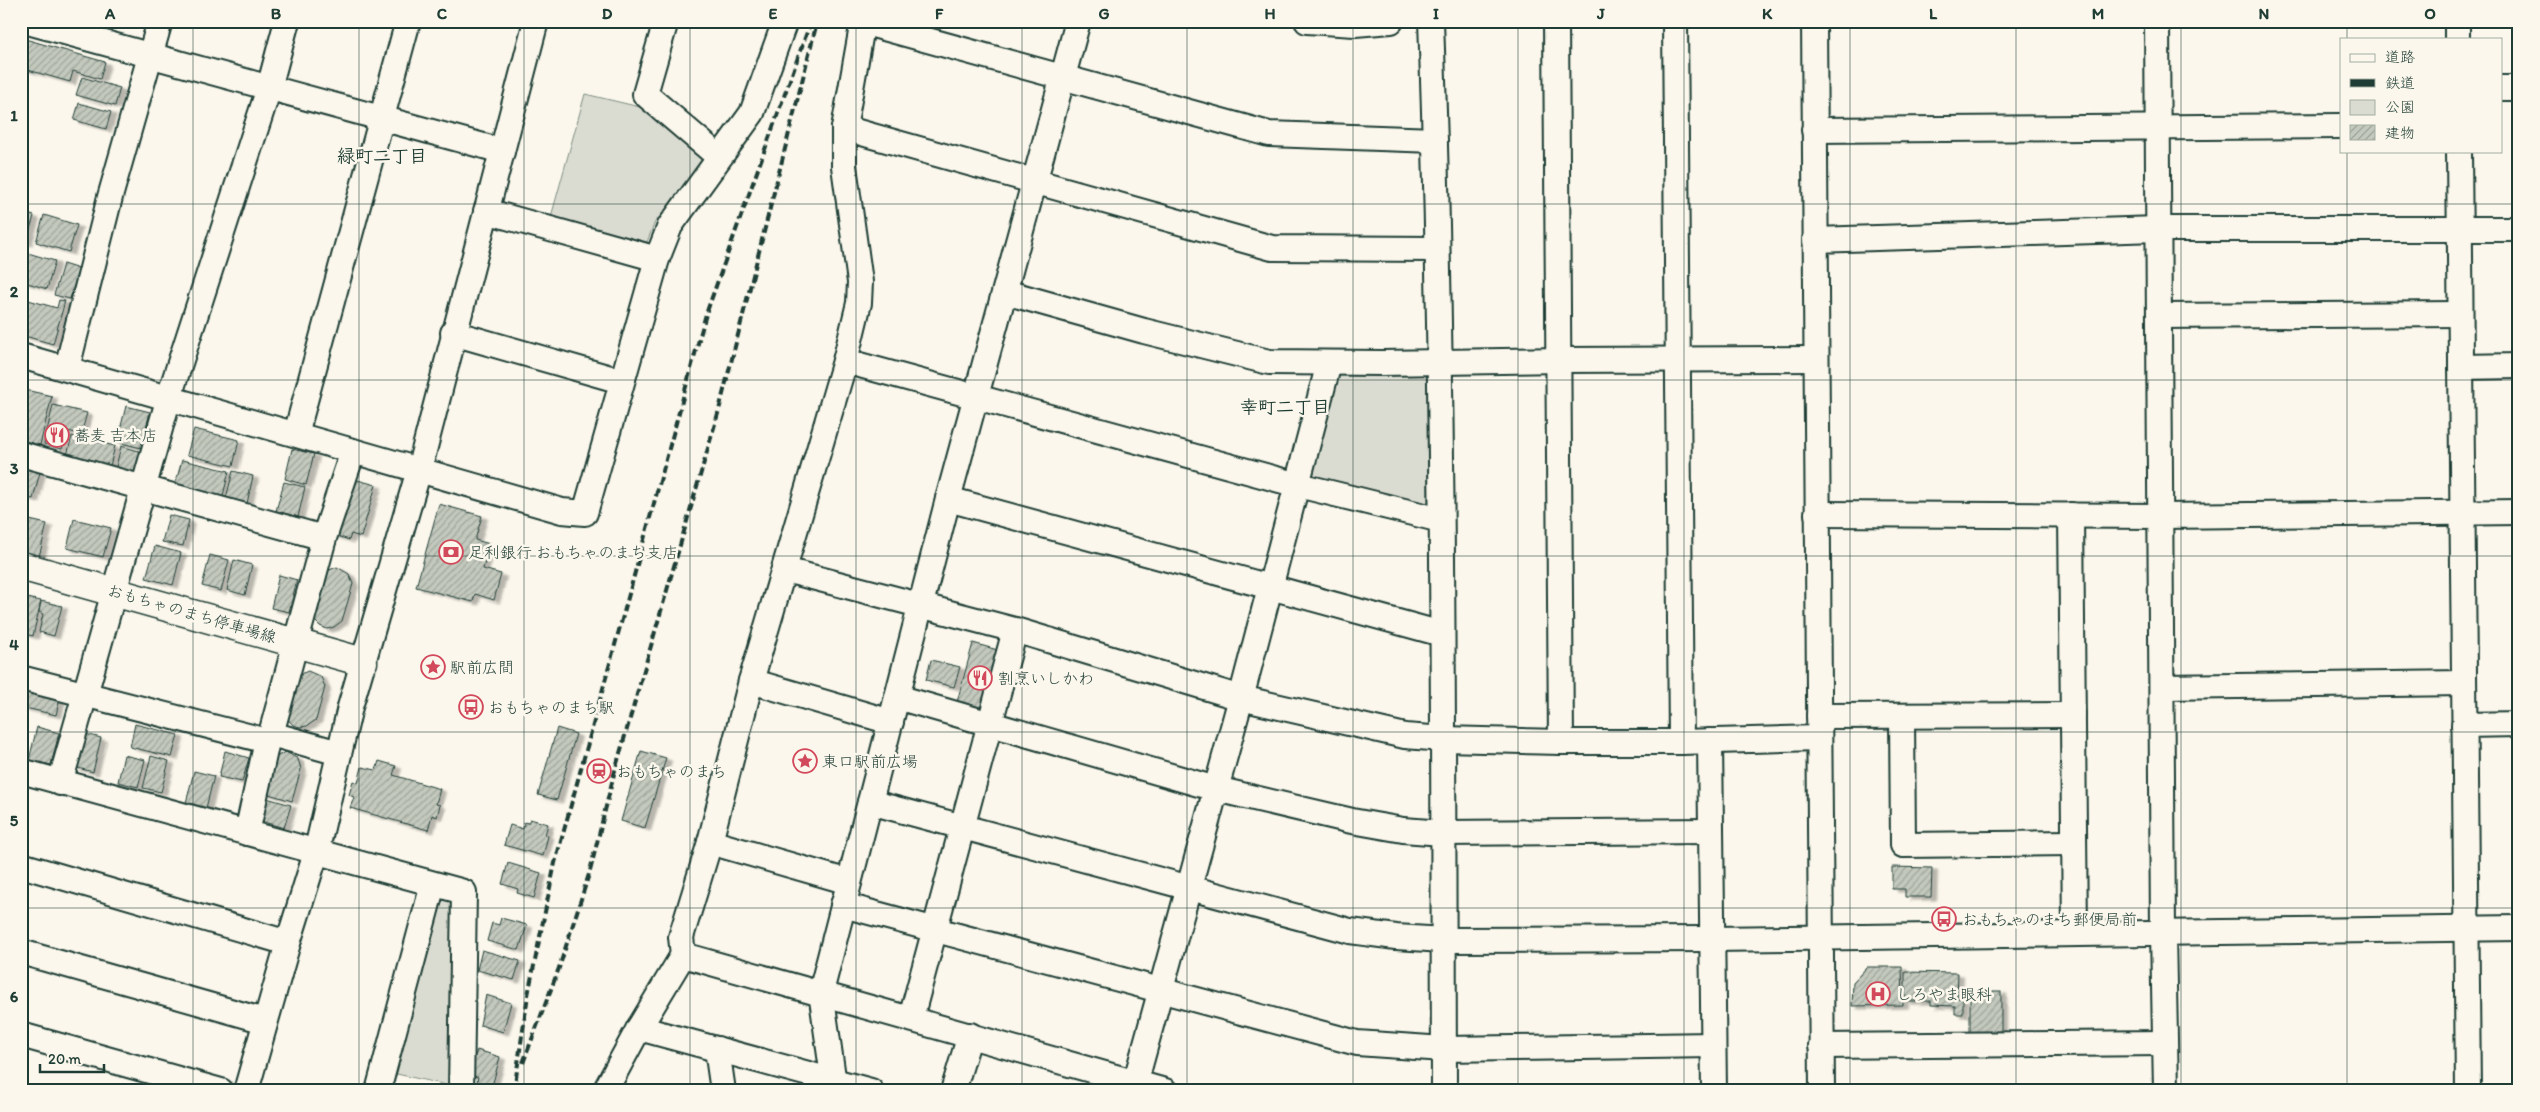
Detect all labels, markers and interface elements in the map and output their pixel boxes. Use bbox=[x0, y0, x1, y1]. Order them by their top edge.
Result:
text: A bbox=[104, 4, 116, 23]
text: B bbox=[271, 4, 282, 23]
text: C bbox=[437, 4, 448, 23]
text: D bbox=[602, 4, 613, 23]
text: E bbox=[769, 4, 778, 23]
text: F bbox=[935, 4, 944, 23]
text: G bbox=[1098, 4, 1110, 23]
text: H bbox=[1264, 4, 1276, 23]
text: I bbox=[1433, 4, 1439, 23]
text: J bbox=[1596, 4, 1605, 23]
text: K bbox=[1762, 4, 1773, 23]
text: L bbox=[1929, 4, 1938, 23]
text: M bbox=[2092, 4, 2104, 23]
text: N bbox=[2259, 4, 2269, 23]
text: O bbox=[2424, 4, 2436, 23]
legend bbox=[2340, 38, 2502, 152]
text: 道路 bbox=[2385, 48, 2415, 66]
text: 鉄道 bbox=[2385, 74, 2415, 92]
text: 公園 bbox=[2385, 98, 2415, 116]
text: 1 bbox=[10, 106, 18, 125]
text: 建物 bbox=[2385, 124, 2415, 142]
district label: 緑町二丁目 bbox=[337, 145, 427, 167]
text: 2 bbox=[10, 282, 19, 301]
district label: 幸町二丁目 bbox=[1240, 396, 1330, 418]
restaurant icon: 蕎麦 吉本店 bbox=[44, 422, 70, 448]
place label: 蕎麦 吉本店 bbox=[74, 426, 158, 445]
text: 3 bbox=[10, 459, 19, 478]
bank icon: 足利銀行 おもちゃのまち支店 bbox=[438, 539, 464, 565]
place label: 足利銀行 おもちゃのまち支店 bbox=[468, 543, 678, 562]
street label: おもちゃのまち停車場線 bbox=[105, 580, 278, 647]
text: 4 bbox=[9, 635, 19, 654]
place icon: 駅前広間 bbox=[420, 654, 446, 680]
place label: 駅前広間 bbox=[450, 658, 514, 677]
restaurant icon: 割烹いしかわ bbox=[967, 665, 993, 691]
place label: 割烹いしかわ bbox=[998, 669, 1094, 688]
bus stop icon: おもちゃのまち駅 bbox=[458, 694, 484, 720]
place label: おもちゃのまち駅 bbox=[488, 698, 615, 717]
place icon: 東口駅前広場 bbox=[792, 748, 818, 774]
place label: 東口駅前広場 bbox=[822, 752, 918, 771]
station icon: おもちゃのまち bbox=[586, 758, 612, 784]
place label: おもちゃのまち bbox=[616, 762, 727, 781]
text: 5 bbox=[10, 811, 19, 830]
bus stop icon: おもちゃのまち郵便局前 bbox=[1931, 906, 1957, 932]
place label: おもちゃのまち郵便局前 bbox=[1962, 910, 2137, 929]
hospital icon: しろやま眼科 bbox=[1865, 981, 1891, 1007]
place label: しろやま眼科 bbox=[1896, 985, 1992, 1004]
text: 6 bbox=[10, 987, 19, 1006]
scale bar bbox=[40, 1042, 104, 1074]
text: 20 m bbox=[48, 1050, 82, 1068]

